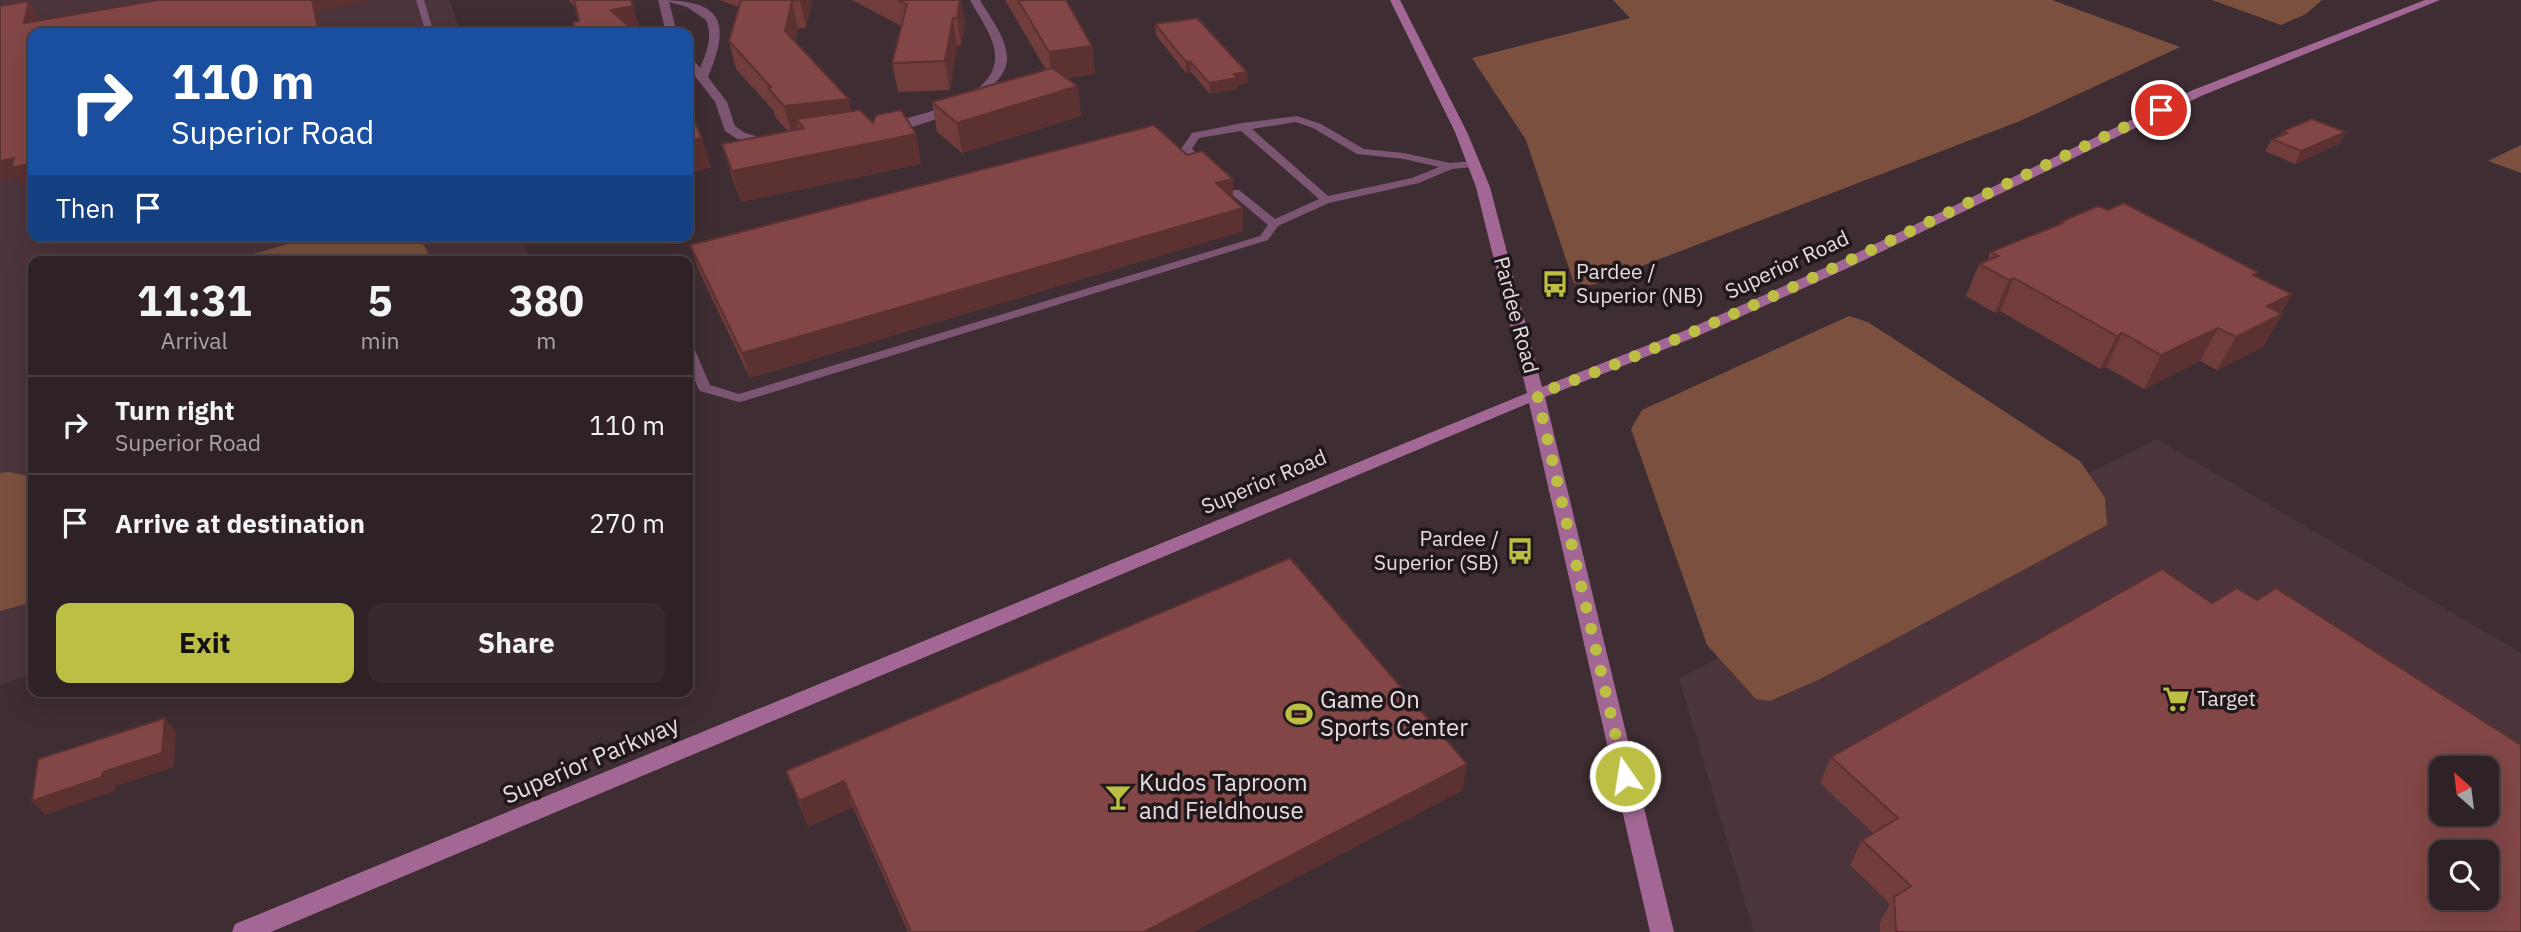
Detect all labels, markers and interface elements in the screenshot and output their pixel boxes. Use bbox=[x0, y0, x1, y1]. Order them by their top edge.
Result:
text: 110 m bbox=[171, 49, 315, 112]
icon: right bbox=[56, 56, 147, 147]
pin bbox=[2131, 80, 2191, 140]
icon: arrive bbox=[2142, 91, 2180, 129]
text: Superior Road bbox=[171, 111, 374, 153]
icon: arrive bbox=[129, 189, 167, 227]
text: Then bbox=[56, 191, 115, 225]
street label: Superior Road bbox=[1720, 223, 1853, 305]
street label: Pardee Road bbox=[1488, 253, 1546, 376]
place label: Pardee / Superior (NB) bbox=[1576, 257, 1704, 309]
bus stop icon: Pardee / Superior (NB) bbox=[1540, 269, 1570, 299]
text: 11:31 bbox=[137, 273, 252, 328]
text: 5 bbox=[367, 273, 393, 328]
text: 380 bbox=[508, 273, 584, 328]
text: Arrival bbox=[161, 325, 228, 355]
text: min bbox=[361, 325, 399, 355]
text: m bbox=[536, 325, 556, 355]
text: Turn right bbox=[115, 393, 234, 427]
icon: right bbox=[56, 406, 94, 444]
text: 110 m bbox=[589, 408, 665, 442]
text: Superior Road bbox=[115, 427, 261, 457]
street label: Superior Road bbox=[1197, 442, 1331, 520]
icon: arrive bbox=[56, 504, 94, 542]
text: Arrive at destination bbox=[115, 506, 365, 540]
text: 270 m bbox=[589, 506, 665, 540]
place label: Pardee / Superior (SB) bbox=[1374, 524, 1499, 576]
bus stop icon: Pardee / Superior (SB) bbox=[1505, 536, 1535, 566]
button: Exit bbox=[56, 603, 354, 683]
button: Share bbox=[368, 603, 665, 683]
place label: Game On Sports Center bbox=[1320, 683, 1468, 743]
supermarket icon: Target bbox=[2161, 684, 2191, 714]
place label: Target bbox=[2197, 684, 2256, 712]
sports icon: Game On Sports Center bbox=[1284, 699, 1314, 729]
street label: Superior Parkway bbox=[497, 707, 684, 811]
position arrow bbox=[1588, 739, 1662, 813]
north arrow bbox=[2429, 756, 2499, 826]
map controls bbox=[2429, 756, 2499, 910]
place label: Kudos Taproom and Fieldhouse bbox=[1139, 766, 1308, 826]
bar icon: Kudos Taproom and Fieldhouse bbox=[1103, 782, 1133, 812]
button: search bbox=[2429, 840, 2499, 910]

